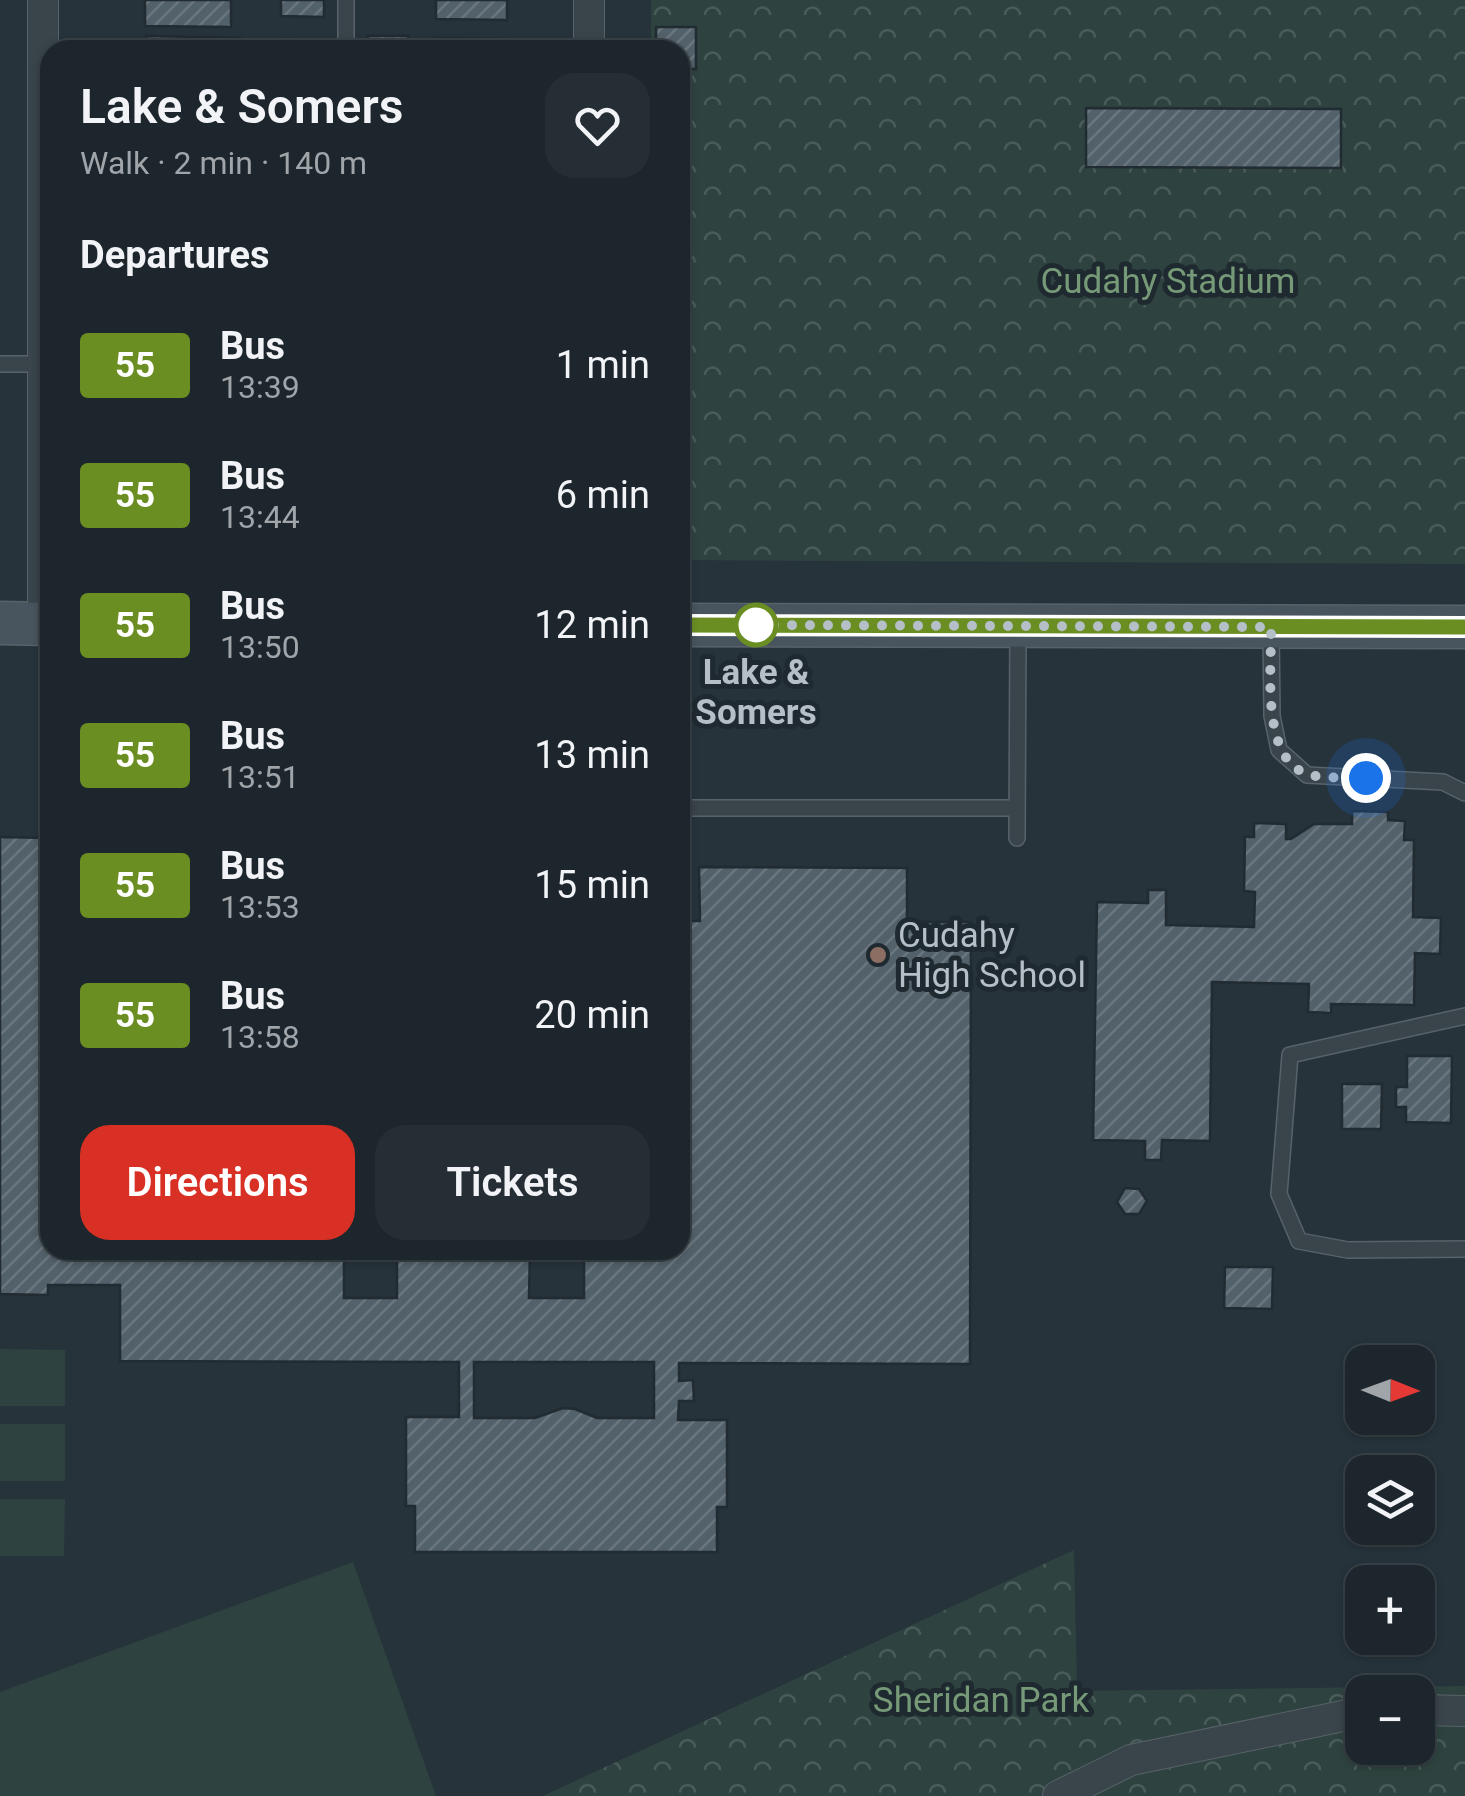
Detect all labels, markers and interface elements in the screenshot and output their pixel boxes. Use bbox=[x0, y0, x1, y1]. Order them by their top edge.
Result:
button: heart bbox=[545, 73, 650, 178]
text: Lake & Somers bbox=[80, 78, 403, 135]
text: Walk · 2 min · 140 m bbox=[80, 144, 367, 182]
text: Departures bbox=[80, 233, 270, 277]
park label: Cudahy Stadium bbox=[1041, 261, 1295, 302]
text: Bus bbox=[220, 324, 285, 368]
text: 1 min bbox=[556, 343, 650, 387]
text: 55 bbox=[115, 345, 155, 386]
text: 13:39 bbox=[220, 368, 300, 406]
text: Bus bbox=[220, 454, 285, 498]
text: 6 min bbox=[556, 473, 650, 517]
text: 55 bbox=[115, 475, 155, 516]
text: 13:44 bbox=[220, 498, 300, 536]
text: Bus bbox=[220, 584, 285, 628]
text: 12 min bbox=[534, 603, 650, 647]
marker: Lake & Somers bbox=[735, 604, 777, 646]
text: 55 bbox=[115, 605, 155, 646]
text: 13:50 bbox=[220, 628, 300, 666]
place label: Lake & Somers bbox=[695, 652, 817, 733]
text: Bus bbox=[220, 714, 285, 758]
text: 13 min bbox=[534, 733, 650, 777]
text: 55 bbox=[115, 735, 155, 776]
your location bbox=[1341, 753, 1391, 803]
text: 13:51 bbox=[220, 758, 300, 796]
text: Bus bbox=[220, 844, 285, 888]
text: 15 min bbox=[534, 863, 650, 907]
text: 55 bbox=[115, 865, 155, 906]
text: 13:53 bbox=[220, 888, 300, 926]
place label: Cudahy High School bbox=[898, 915, 1086, 996]
marker: Cudahy High School bbox=[867, 944, 889, 966]
text: Bus bbox=[220, 974, 285, 1018]
text: 20 min bbox=[534, 993, 650, 1037]
text: 55 bbox=[115, 995, 155, 1036]
text: 13:58 bbox=[220, 1018, 300, 1056]
button: Directions bbox=[80, 1125, 355, 1240]
button: Tickets bbox=[375, 1125, 650, 1240]
north arrow bbox=[1345, 1345, 1435, 1435]
map controls bbox=[1345, 1345, 1435, 1765]
button: layers bbox=[1345, 1455, 1435, 1545]
button: + bbox=[1345, 1565, 1435, 1655]
button: − bbox=[1345, 1675, 1435, 1765]
park label: Sheridan Park bbox=[873, 1680, 1089, 1721]

